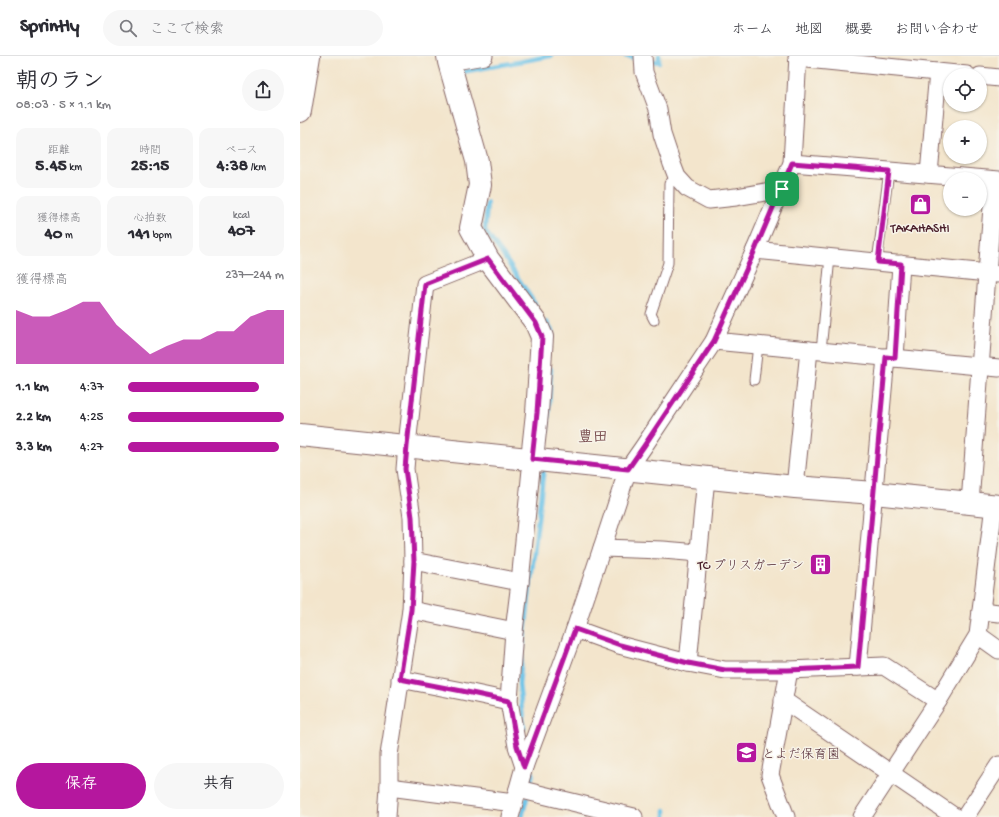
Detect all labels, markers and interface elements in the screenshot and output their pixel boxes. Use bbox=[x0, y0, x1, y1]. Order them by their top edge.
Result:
search box bbox=[103, 10, 383, 46]
text: Sprintly bbox=[20, 16, 79, 39]
icon: search bbox=[117, 17, 139, 39]
text: ここで検索 bbox=[149, 21, 224, 39]
text: ホーム bbox=[732, 22, 773, 39]
text: 地図 bbox=[795, 22, 823, 39]
text: 概要 bbox=[845, 22, 873, 39]
text: お問い合わせ bbox=[895, 22, 979, 39]
map controls bbox=[943, 68, 987, 216]
button: locate bbox=[943, 68, 987, 112]
button: share bbox=[242, 69, 284, 111]
text: 朝のラン bbox=[16, 70, 104, 96]
text: 08:03 · 5 × 1.1 km bbox=[16, 98, 111, 113]
button: + bbox=[943, 120, 987, 164]
text: 距離 bbox=[48, 145, 70, 157]
text: 時間 bbox=[139, 145, 161, 157]
text: ペース bbox=[225, 145, 258, 157]
text: 5.45 bbox=[35, 157, 67, 177]
text: 25:15 bbox=[131, 157, 169, 177]
text: 4:38 bbox=[217, 157, 248, 177]
text: km bbox=[67, 162, 82, 174]
text: /km bbox=[248, 162, 266, 174]
pin bbox=[765, 172, 799, 206]
button: − bbox=[943, 172, 987, 216]
icon: arrive bbox=[771, 178, 793, 200]
shop icon: TAKAHASHI bbox=[907, 192, 933, 218]
text: kcal bbox=[233, 210, 250, 222]
text: 獲得標高 bbox=[37, 213, 81, 225]
text: 心拍数 bbox=[133, 213, 166, 225]
text: 407 bbox=[228, 222, 255, 242]
place label: TAKAHASHI bbox=[889, 222, 950, 237]
text: 40 bbox=[45, 225, 62, 245]
text: 141 bbox=[128, 225, 150, 245]
text: m bbox=[62, 230, 73, 242]
text: bpm bbox=[150, 230, 172, 242]
text: 237–244 m bbox=[225, 268, 284, 283]
text: 獲得標高 bbox=[16, 273, 68, 288]
text: 1.1 km bbox=[16, 380, 49, 395]
text: 4:37 bbox=[80, 380, 104, 395]
text: 2.2 km bbox=[16, 410, 51, 425]
text: 4:25 bbox=[80, 410, 103, 425]
district label: 豊田 bbox=[578, 428, 608, 447]
text: 3.3 km bbox=[16, 440, 52, 455]
text: 4:27 bbox=[80, 440, 103, 455]
building icon: TC ブリスガーデン bbox=[807, 551, 833, 577]
place label: TC ブリスガーデン bbox=[697, 559, 804, 574]
school or university icon: とよだ保育園 bbox=[734, 740, 760, 766]
place label: とよだ保育園 bbox=[762, 747, 840, 763]
button: 保存 bbox=[16, 763, 146, 809]
button: 共有 bbox=[154, 763, 284, 809]

